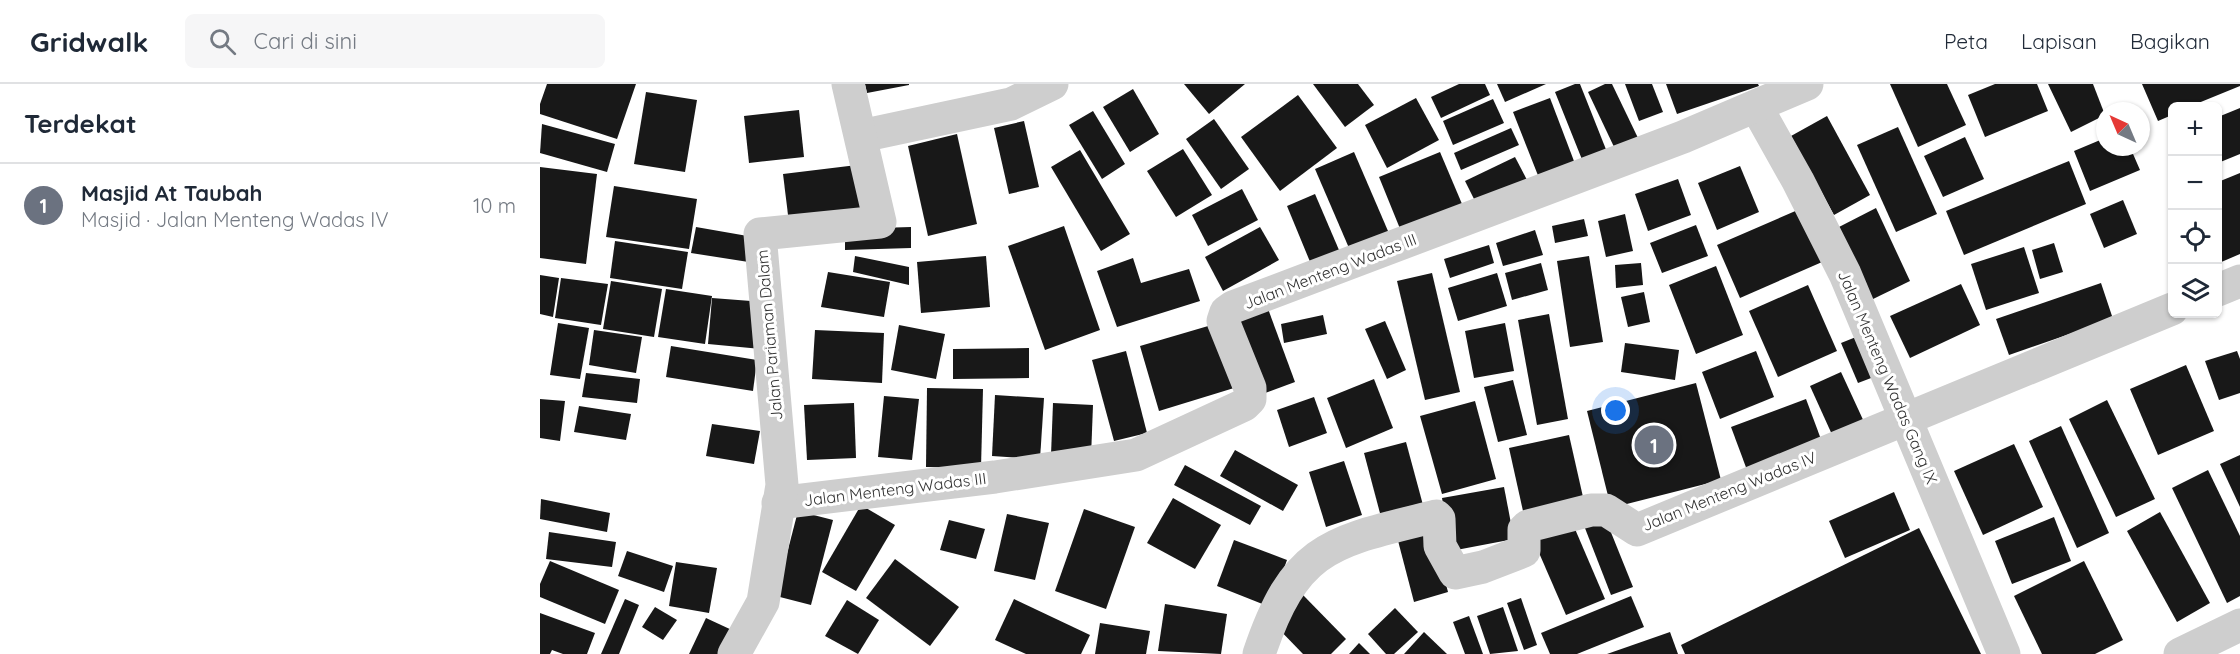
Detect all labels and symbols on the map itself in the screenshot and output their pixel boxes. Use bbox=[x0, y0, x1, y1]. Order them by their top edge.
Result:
north arrow bbox=[2096, 102, 2150, 156]
street label: Jalan Menteng Wadas III bbox=[1241, 229, 1419, 313]
street label: Jalan Pariaman Dalam bbox=[752, 249, 786, 421]
street label: Jalan Menteng Wadas Gang IX bbox=[1834, 267, 1942, 487]
your location bbox=[1601, 396, 1630, 425]
pin: 1 bbox=[1634, 422, 1674, 468]
street label: Jalan Menteng Wadas IV bbox=[1639, 447, 1819, 535]
street label: Jalan Menteng Wadas III bbox=[803, 468, 987, 510]

